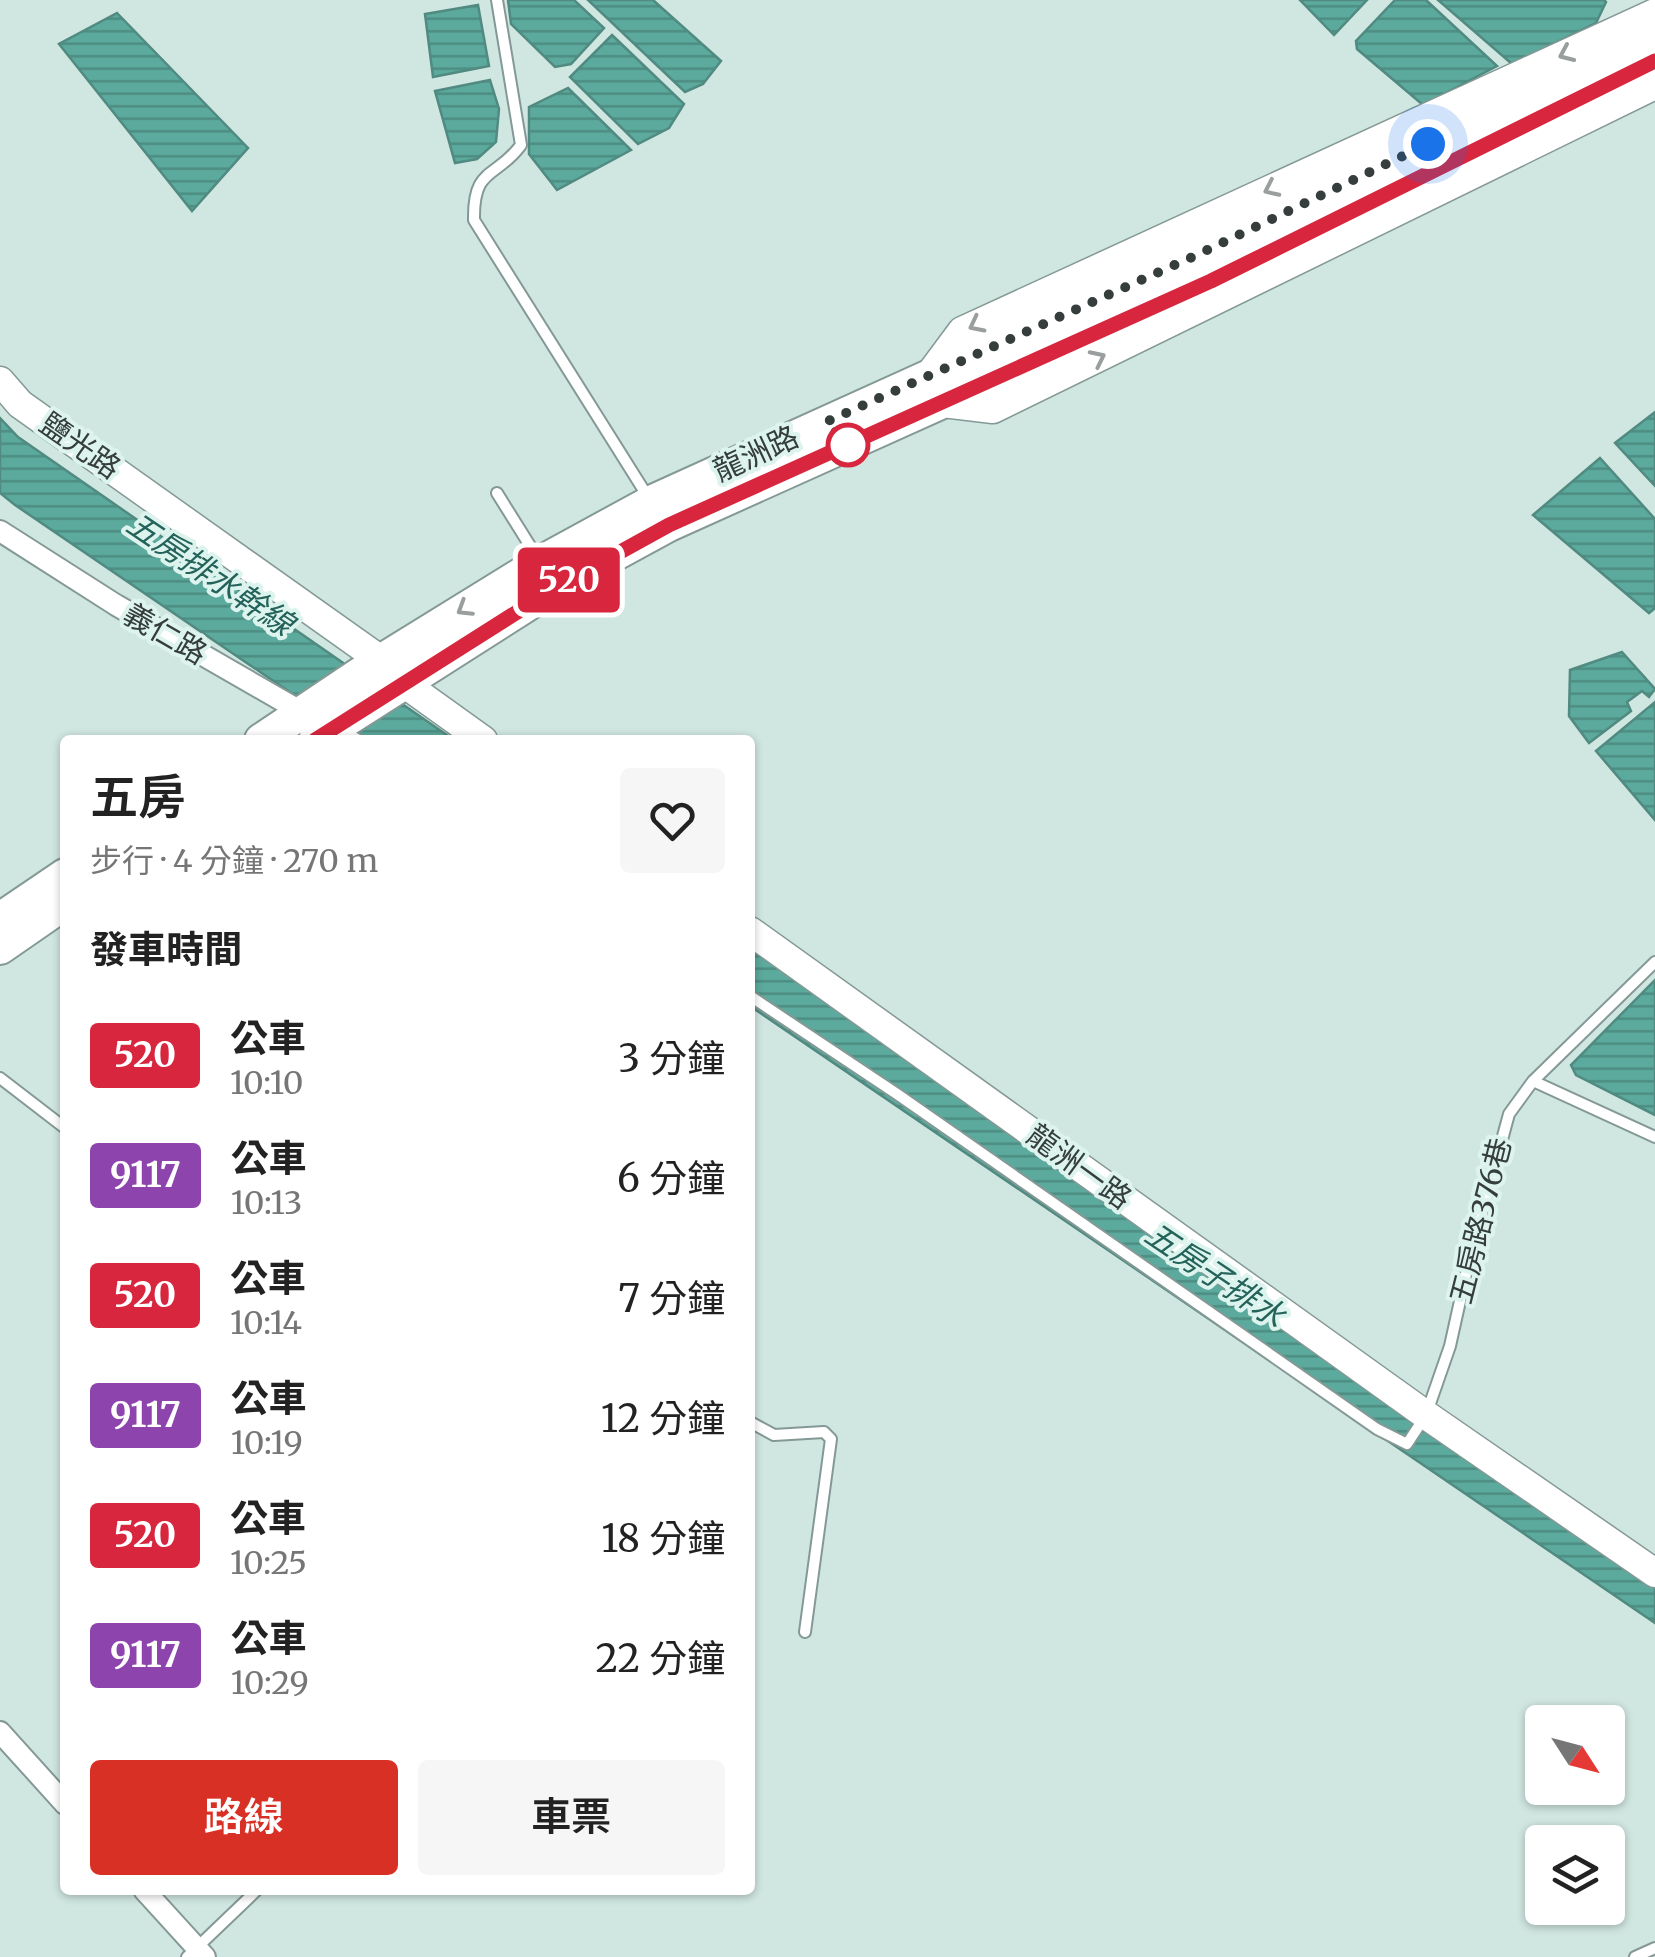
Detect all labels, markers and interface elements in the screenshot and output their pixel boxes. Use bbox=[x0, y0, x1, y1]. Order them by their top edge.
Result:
one-way arrow bbox=[1558, 42, 1576, 62]
your location bbox=[1403, 119, 1453, 169]
one-way arrow bbox=[1263, 177, 1281, 197]
one-way arrow bbox=[968, 313, 986, 332]
one-way arrow bbox=[1088, 350, 1106, 370]
street label: 鹽光路 bbox=[33, 404, 128, 487]
street label: 龍洲路 bbox=[707, 417, 804, 489]
unlabelled marker bbox=[827, 424, 869, 466]
water label: 五房排水幹線 bbox=[119, 504, 303, 646]
line badge: 520 bbox=[512, 548, 626, 612]
text: 520 bbox=[538, 558, 600, 602]
street label: 義仁路 bbox=[117, 594, 214, 672]
one-way arrow bbox=[457, 597, 475, 616]
text: 五房 bbox=[90, 767, 186, 827]
button: heart bbox=[620, 768, 725, 873]
text: 步行 · 4 分鐘 · 270 m bbox=[90, 841, 378, 881]
text: 發車時間 bbox=[90, 926, 242, 973]
text: 公車 bbox=[230, 1015, 306, 1062]
text: 520 bbox=[114, 1033, 176, 1077]
text: 3 分鐘 bbox=[618, 1035, 725, 1082]
text: 10:10 bbox=[230, 1063, 303, 1103]
street label: 龍洲一路 bbox=[1020, 1116, 1139, 1217]
street label: 五房路376巷 bbox=[1441, 1134, 1519, 1308]
text: 公車 bbox=[231, 1135, 307, 1182]
text: 9117 bbox=[110, 1153, 181, 1197]
text: 6 分鐘 bbox=[617, 1155, 725, 1202]
text: 10:13 bbox=[231, 1183, 302, 1223]
water label: 五房子排水 bbox=[1137, 1214, 1294, 1337]
text: 公車 bbox=[230, 1255, 306, 1302]
text: 520 bbox=[114, 1273, 176, 1317]
text: 7 分鐘 bbox=[618, 1275, 725, 1322]
text: 10:14 bbox=[230, 1303, 302, 1343]
text: 公車 bbox=[231, 1375, 307, 1422]
text: 9117 bbox=[110, 1393, 181, 1437]
text: 12 分鐘 bbox=[601, 1395, 725, 1442]
text: 10:19 bbox=[231, 1423, 303, 1463]
text: 公車 bbox=[230, 1495, 306, 1542]
text: 520 bbox=[114, 1513, 176, 1557]
text: 18 分鐘 bbox=[601, 1515, 725, 1562]
text: 10:25 bbox=[230, 1543, 307, 1583]
text: 公車 bbox=[231, 1615, 307, 1662]
text: 9117 bbox=[110, 1633, 181, 1677]
text: 22 分鐘 bbox=[596, 1635, 725, 1682]
text: 10:29 bbox=[231, 1663, 309, 1703]
north arrow bbox=[1525, 1705, 1625, 1805]
map controls bbox=[1525, 1705, 1625, 1925]
button: 路線 bbox=[90, 1760, 398, 1875]
button: 車票 bbox=[418, 1760, 725, 1875]
button: layers bbox=[1525, 1825, 1625, 1925]

